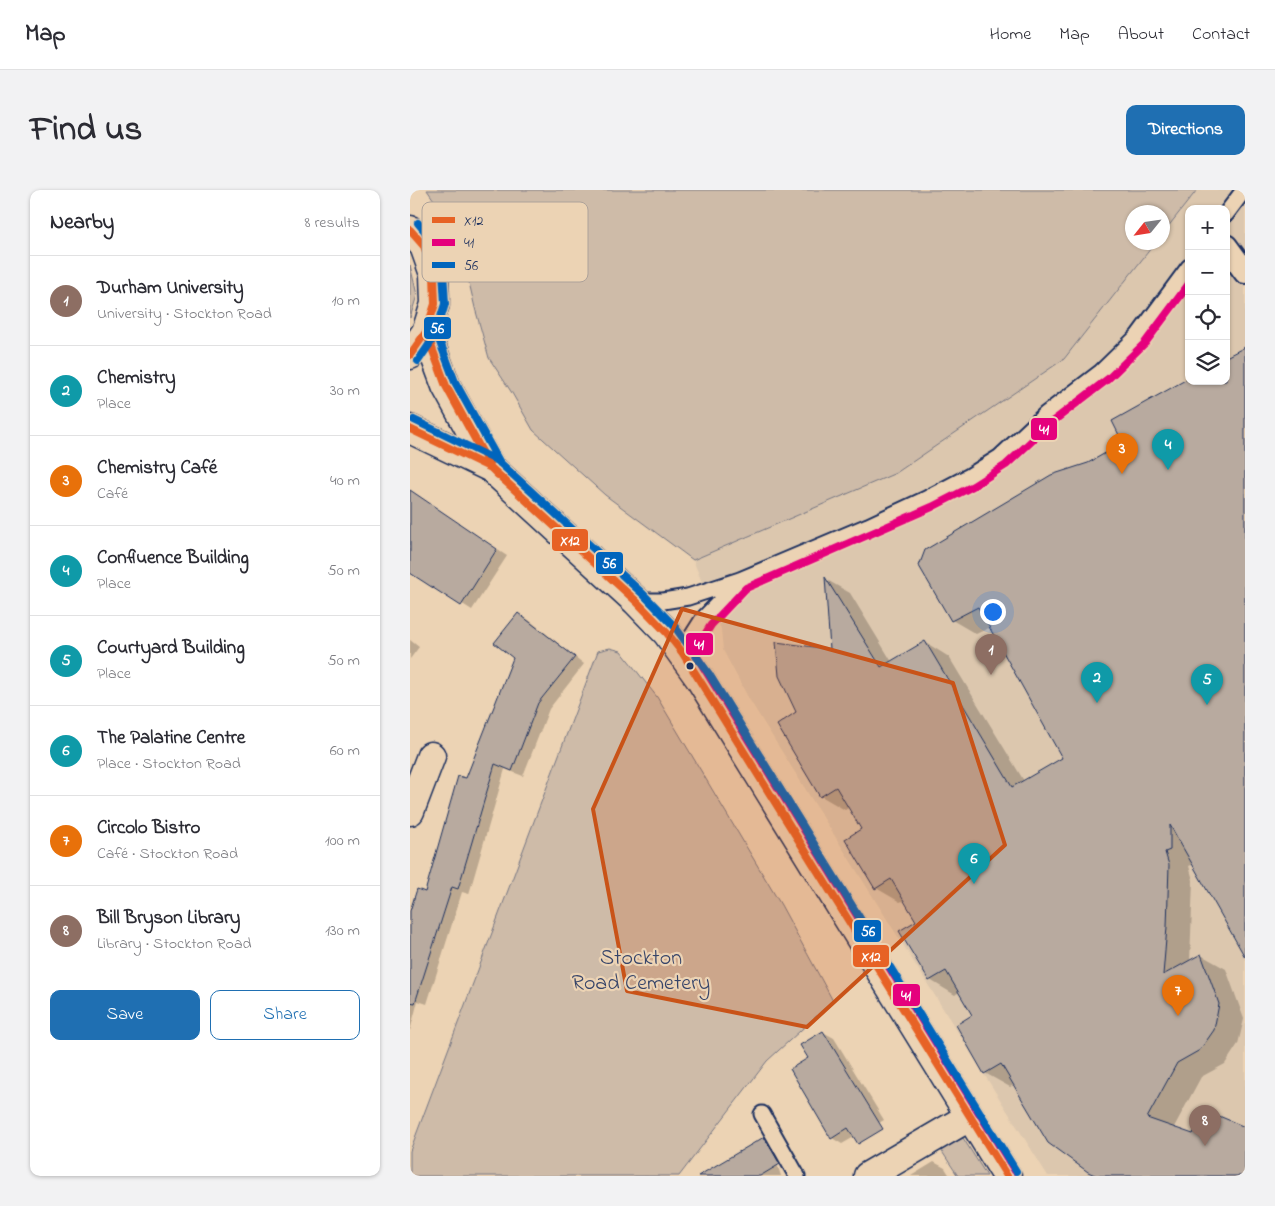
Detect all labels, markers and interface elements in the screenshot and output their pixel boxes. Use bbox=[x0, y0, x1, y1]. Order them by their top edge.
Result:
text: Map bbox=[25, 17, 66, 52]
text: Home bbox=[990, 22, 1031, 48]
text: Map bbox=[1059, 22, 1090, 48]
text: About bbox=[1118, 22, 1164, 48]
text: Contact bbox=[1192, 22, 1250, 48]
text: Find us bbox=[30, 105, 142, 156]
button: Directions bbox=[1126, 105, 1245, 155]
legend bbox=[422, 202, 588, 282]
north arrow bbox=[1125, 205, 1170, 250]
map controls bbox=[1185, 205, 1230, 385]
button: + bbox=[1185, 205, 1230, 250]
text: Nearby bbox=[50, 208, 114, 238]
text: 8 results bbox=[304, 211, 360, 235]
text: X12 bbox=[464, 211, 484, 232]
text: 41 bbox=[464, 233, 475, 254]
button: − bbox=[1185, 250, 1230, 295]
text: 56 bbox=[464, 256, 478, 277]
text: Durham University bbox=[97, 275, 244, 302]
text: 1 bbox=[63, 289, 69, 313]
text: 10 m bbox=[332, 289, 360, 313]
button: locate bbox=[1185, 295, 1230, 340]
text: University · Stockton Road bbox=[97, 302, 272, 326]
line badge: 56 bbox=[423, 316, 452, 340]
text: 56 bbox=[430, 319, 445, 340]
button: layers bbox=[1185, 340, 1230, 385]
text: Chemistry bbox=[97, 365, 176, 392]
text: 2 bbox=[62, 379, 70, 403]
text: 30 m bbox=[330, 379, 360, 403]
text: Place bbox=[97, 392, 131, 416]
line badge: 41 bbox=[1030, 417, 1058, 441]
text: 41 bbox=[1038, 420, 1050, 441]
pin: 4 bbox=[1152, 429, 1184, 470]
pin: 3 bbox=[1106, 433, 1138, 474]
text: Chemistry Café bbox=[97, 455, 217, 482]
text: 3 bbox=[63, 469, 69, 493]
text: 40 m bbox=[330, 469, 360, 493]
text: Café bbox=[97, 482, 128, 506]
line badge: X12 bbox=[551, 528, 589, 552]
text: X12 bbox=[560, 531, 580, 552]
text: Confluence Building bbox=[97, 545, 249, 572]
line badge: 56 bbox=[595, 551, 624, 575]
text: 56 bbox=[602, 554, 617, 575]
text: 4 bbox=[63, 559, 69, 583]
text: 50 m bbox=[328, 559, 360, 583]
text: Place bbox=[97, 572, 131, 596]
your location bbox=[980, 599, 1006, 625]
line badge: 41 bbox=[685, 632, 714, 656]
pin: 1 bbox=[975, 634, 1007, 675]
text: Courtyard Building bbox=[97, 635, 245, 662]
text: 41 bbox=[693, 635, 705, 656]
text: 5 bbox=[61, 649, 71, 673]
text: 50 m bbox=[328, 649, 360, 673]
unlabelled marker bbox=[685, 661, 695, 671]
text: Place bbox=[97, 662, 131, 686]
pin: 2 bbox=[1081, 662, 1113, 703]
pin: 5 bbox=[1191, 664, 1223, 705]
text: The Palatine Centre bbox=[97, 725, 245, 752]
text: 6 bbox=[62, 739, 70, 763]
text: 60 m bbox=[330, 739, 360, 763]
text: Place · Stockton Road bbox=[97, 752, 241, 776]
text: Circolo Bistro bbox=[97, 815, 200, 842]
text: 7 bbox=[63, 829, 69, 853]
text: 100 m bbox=[325, 829, 360, 853]
text: Café · Stockton Road bbox=[97, 842, 238, 866]
pin: 6 bbox=[958, 843, 990, 884]
text: Bill Bryson Library bbox=[97, 905, 240, 932]
text: 8 bbox=[63, 919, 69, 943]
text: 130 m bbox=[325, 919, 360, 943]
line badge: 56 bbox=[853, 919, 882, 943]
text: 56 bbox=[861, 922, 876, 943]
text: Library · Stockton Road bbox=[97, 932, 252, 956]
park label: Stockton Road Cemetery bbox=[572, 943, 710, 1001]
line badge: X12 bbox=[852, 944, 890, 968]
text: X12 bbox=[861, 947, 881, 968]
pin: 7 bbox=[1162, 975, 1194, 1016]
line badge: 41 bbox=[892, 983, 921, 1007]
text: 41 bbox=[900, 986, 912, 1007]
button: Save bbox=[50, 990, 200, 1040]
button: Share bbox=[210, 990, 360, 1040]
pin: 8 bbox=[1189, 1105, 1221, 1146]

